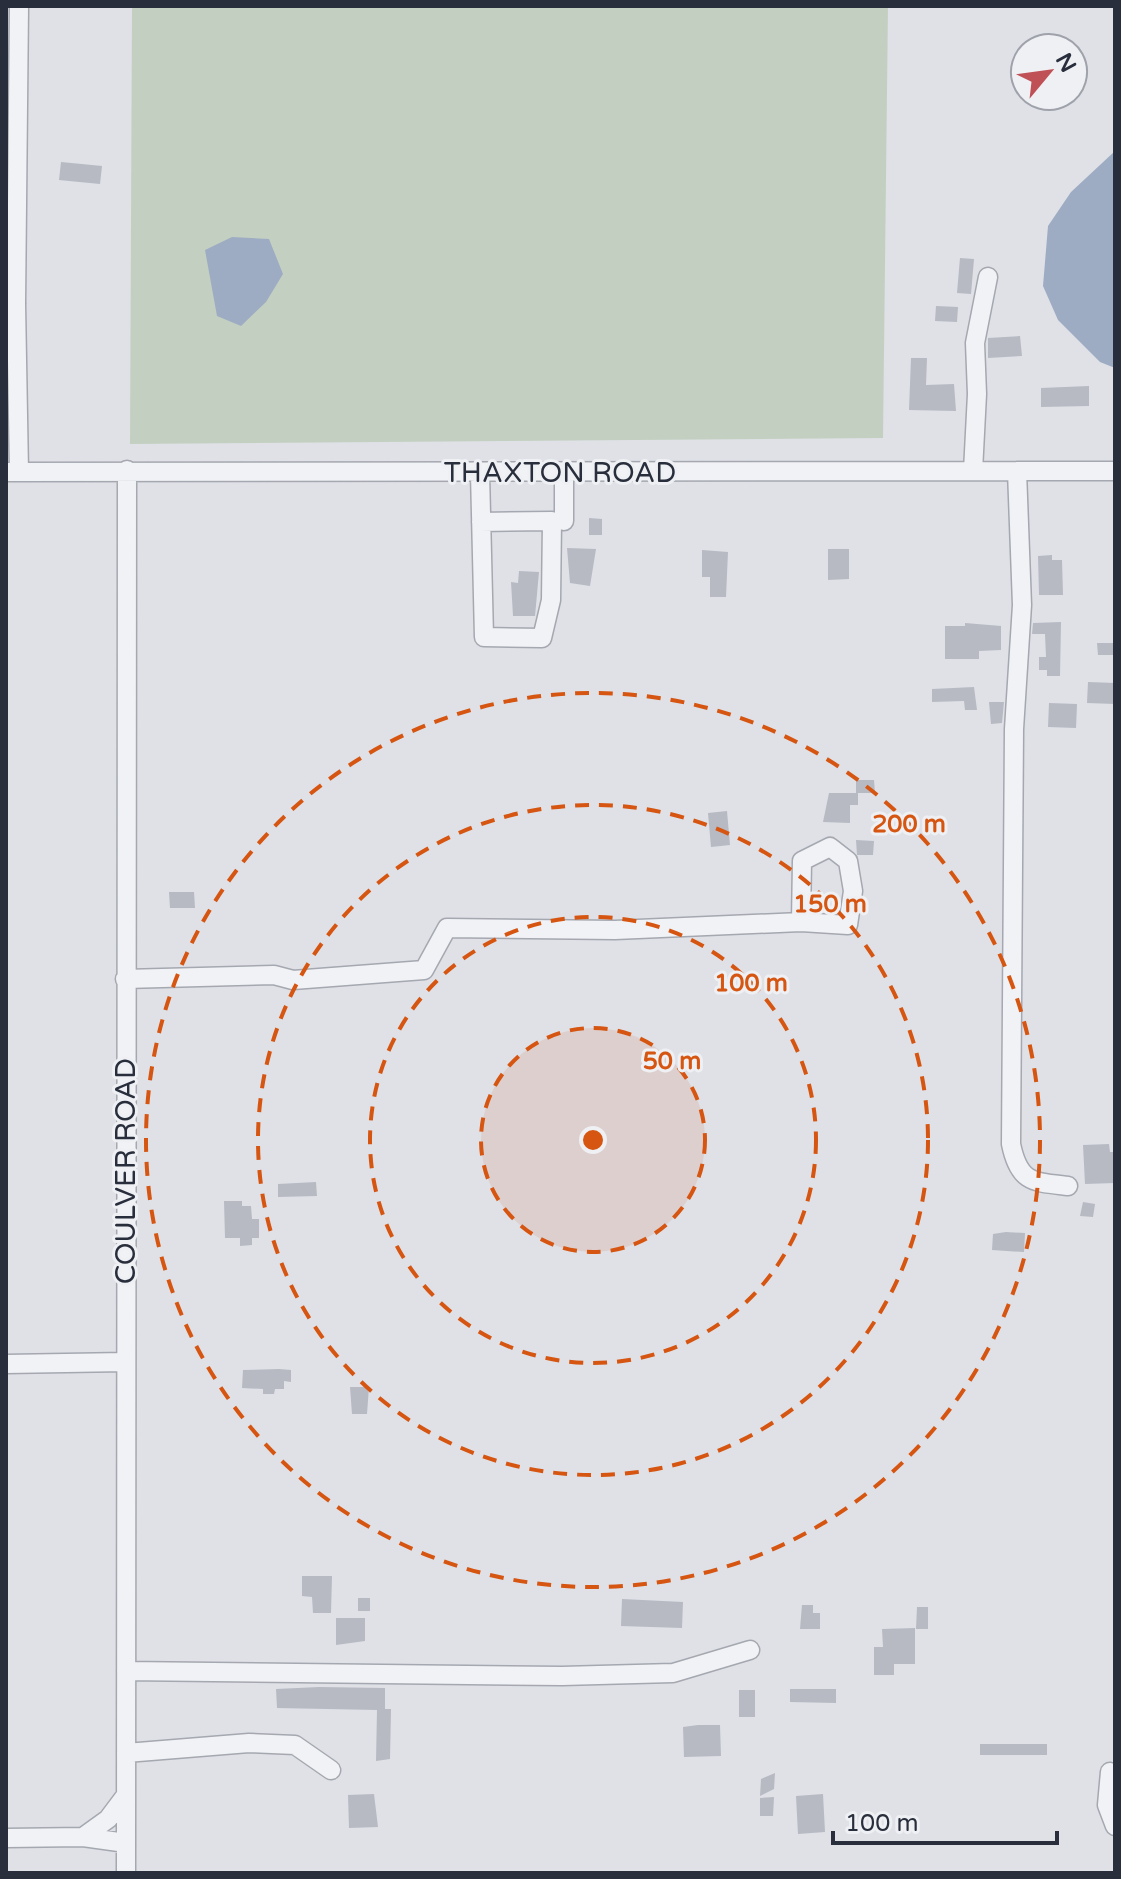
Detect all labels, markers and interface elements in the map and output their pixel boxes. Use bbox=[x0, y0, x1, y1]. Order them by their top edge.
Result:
north arrow bbox=[1009, 32, 1089, 112]
text: N bbox=[1050, 49, 1081, 77]
street label: THAXTON ROAD bbox=[444, 456, 676, 490]
text: 200 m bbox=[872, 810, 946, 839]
text: 150 m bbox=[793, 890, 867, 919]
text: 100 m bbox=[714, 969, 788, 998]
text: 50 m bbox=[643, 1047, 701, 1076]
street label: COULVER ROAD bbox=[109, 1058, 143, 1284]
centre of rings bbox=[579, 1126, 607, 1154]
scale bar bbox=[833, 1795, 1057, 1845]
text: 100 m bbox=[845, 1809, 919, 1838]

